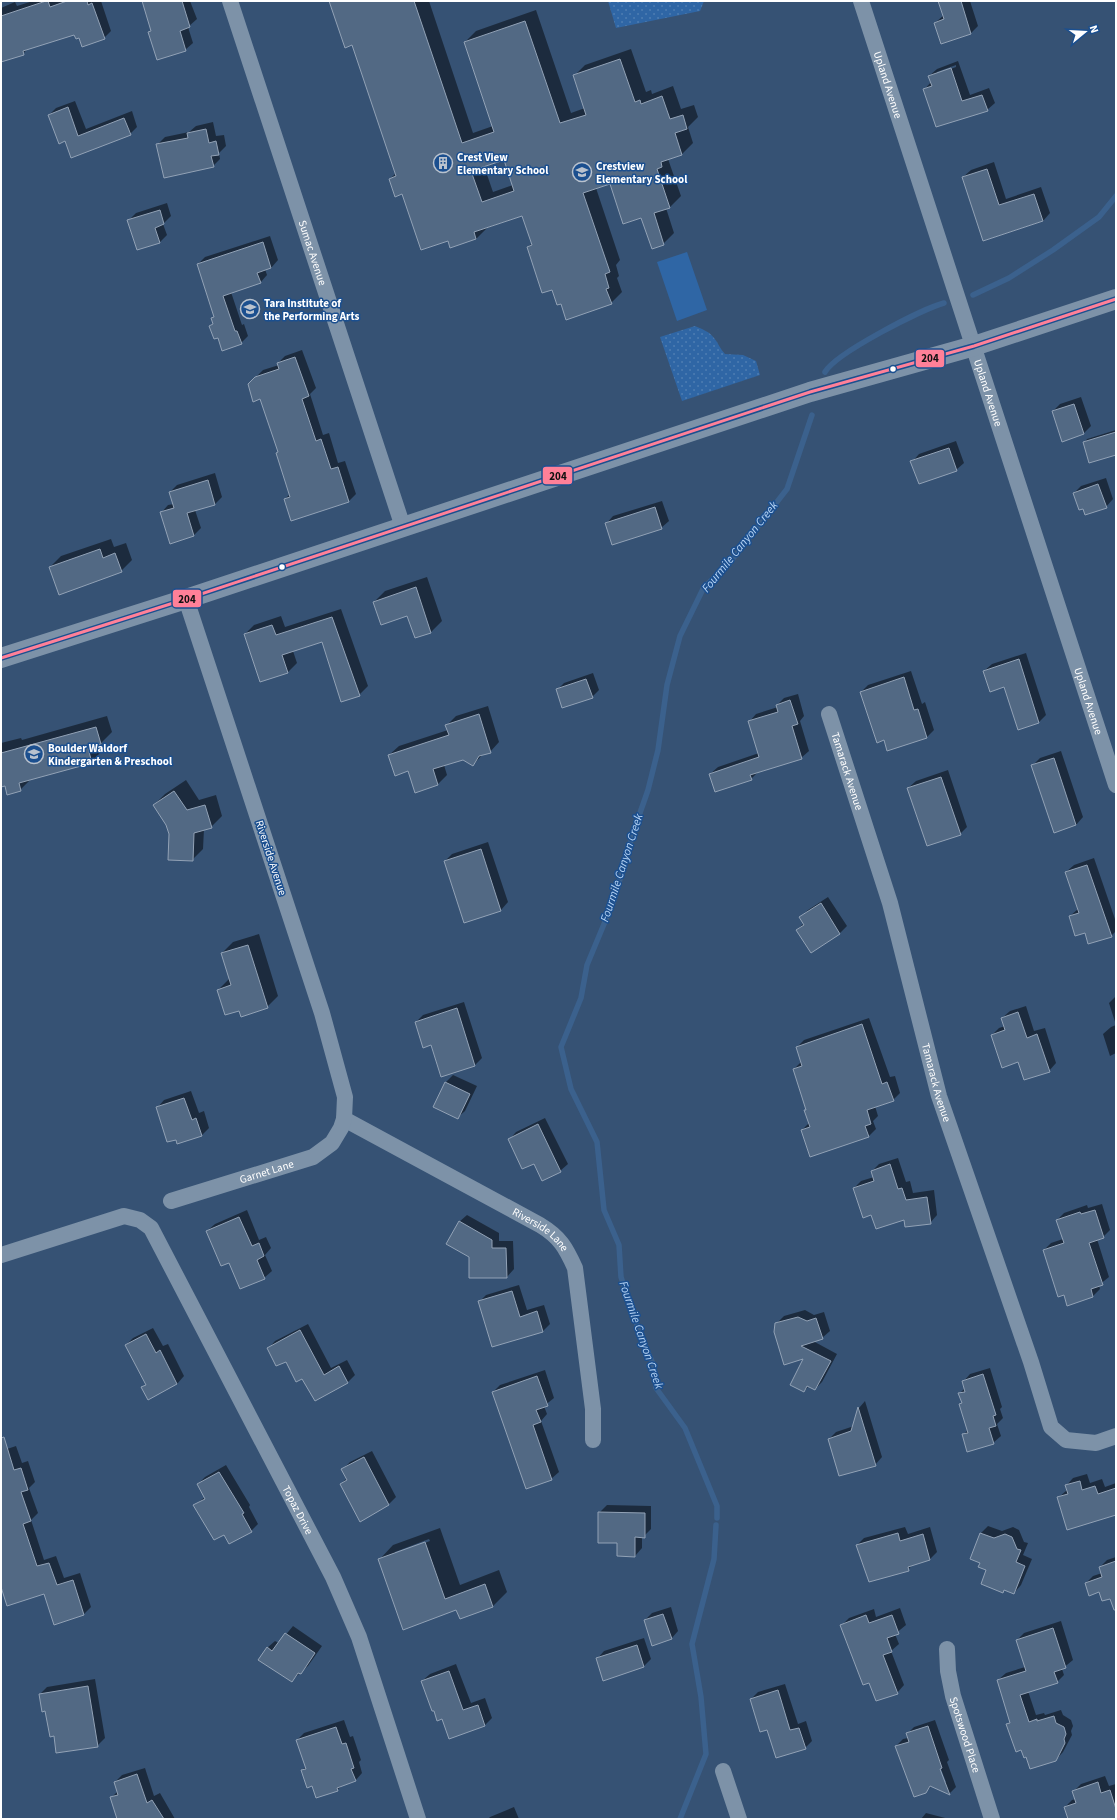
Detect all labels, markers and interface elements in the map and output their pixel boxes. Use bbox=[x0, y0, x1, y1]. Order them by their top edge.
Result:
north arrow bbox=[1065, 12, 1105, 52]
text: N bbox=[1086, 23, 1102, 35]
street label: Upland Avenue bbox=[870, 49, 906, 121]
place label: Crest View Elementary School bbox=[457, 150, 549, 178]
building icon: Crest View Elementary School bbox=[432, 152, 454, 174]
place label: Crestview Elementary School bbox=[596, 159, 688, 187]
school or university icon: Crestview Elementary School bbox=[571, 161, 593, 183]
street label: Sumac Avenue bbox=[295, 218, 331, 288]
place label: Tara Institute of the Performing Arts bbox=[264, 296, 360, 324]
school or university icon: Tara Institute of the Performing Arts bbox=[239, 298, 261, 320]
line badge: 204 bbox=[915, 349, 945, 368]
text: 204 bbox=[921, 351, 939, 366]
street label: Upland Avenue bbox=[970, 357, 1007, 429]
unlabelled marker bbox=[888, 364, 898, 374]
line badge: 204 bbox=[542, 466, 573, 485]
text: 204 bbox=[549, 469, 567, 484]
water label: Fourmile Canyon Creek bbox=[698, 498, 782, 596]
unlabelled marker bbox=[277, 562, 287, 572]
line badge: 204 bbox=[172, 589, 202, 608]
text: 204 bbox=[178, 592, 196, 607]
street label: Upland Avenue bbox=[1071, 665, 1107, 737]
street label: Tamarack Avenue bbox=[828, 730, 867, 812]
place label: Boulder Waldorf Kindergarten & Preschool bbox=[48, 741, 173, 769]
school or university icon: Boulder Waldorf Kindergarten & Preschool bbox=[23, 743, 45, 765]
water label: Fourmile Canyon Creek bbox=[596, 811, 648, 924]
street label: Riverside Avenue bbox=[252, 818, 290, 898]
street label: Tamarack Avenue bbox=[918, 1042, 955, 1124]
street label: Garnet Lane bbox=[238, 1156, 296, 1187]
street label: Riverside Lane bbox=[510, 1204, 573, 1255]
water label: Fourmile Canyon Creek bbox=[615, 1279, 668, 1391]
street label: Topaz Drive bbox=[279, 1483, 317, 1537]
street label: Spotswood Place bbox=[946, 1695, 984, 1775]

